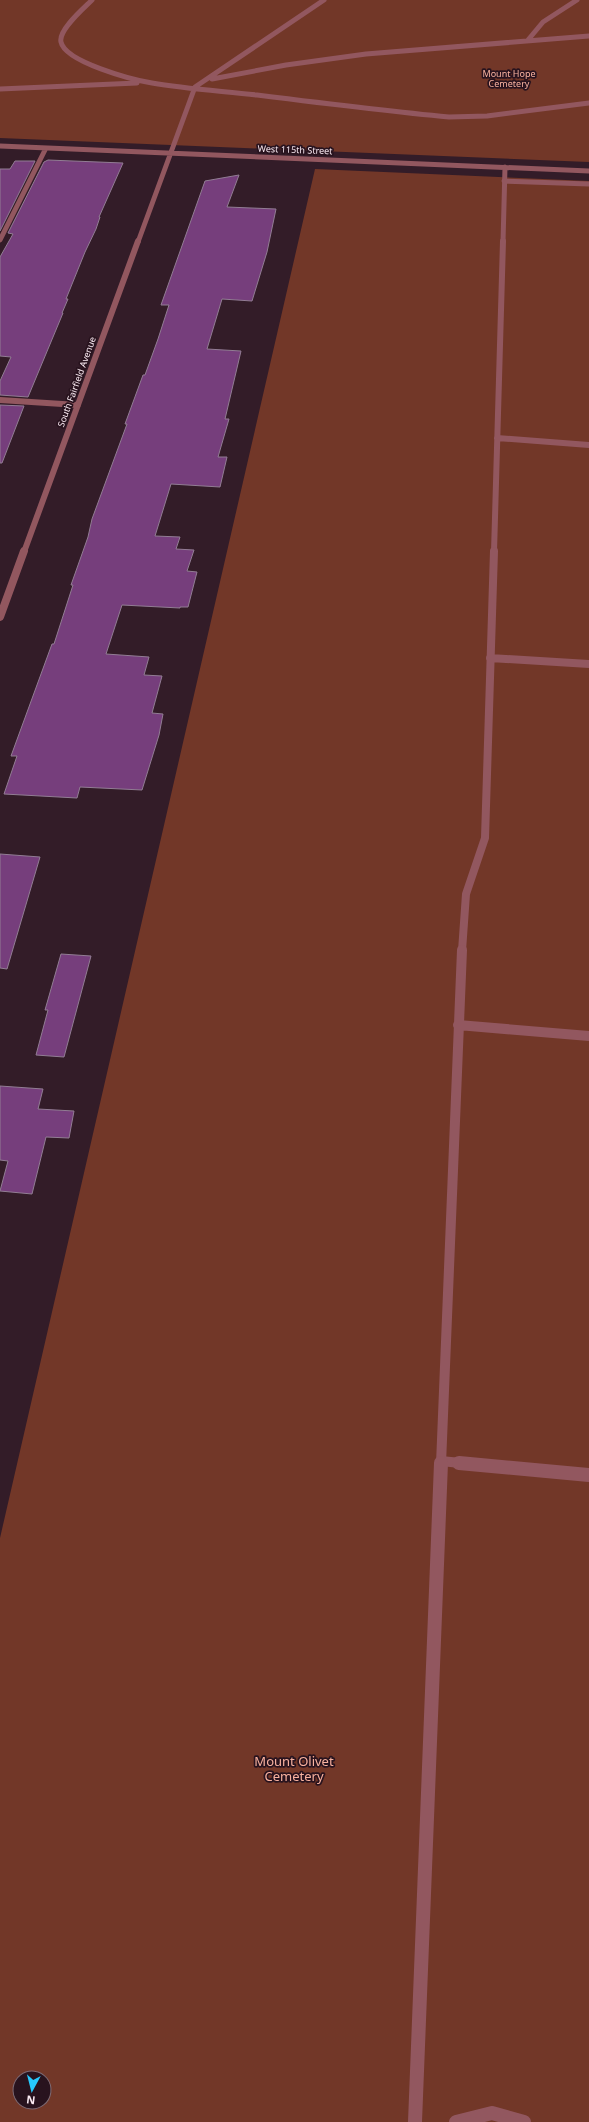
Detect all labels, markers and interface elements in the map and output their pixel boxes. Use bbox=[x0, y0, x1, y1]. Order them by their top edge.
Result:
park label: Mount Hope Cemetery bbox=[482, 67, 536, 90]
street label: West 115th Street bbox=[257, 142, 333, 157]
street label: South Fairfield Avenue bbox=[54, 335, 99, 429]
park label: Mount Olivet Cemetery bbox=[254, 1752, 334, 1785]
north arrow bbox=[12, 2070, 52, 2110]
text: N bbox=[25, 2092, 36, 2108]

